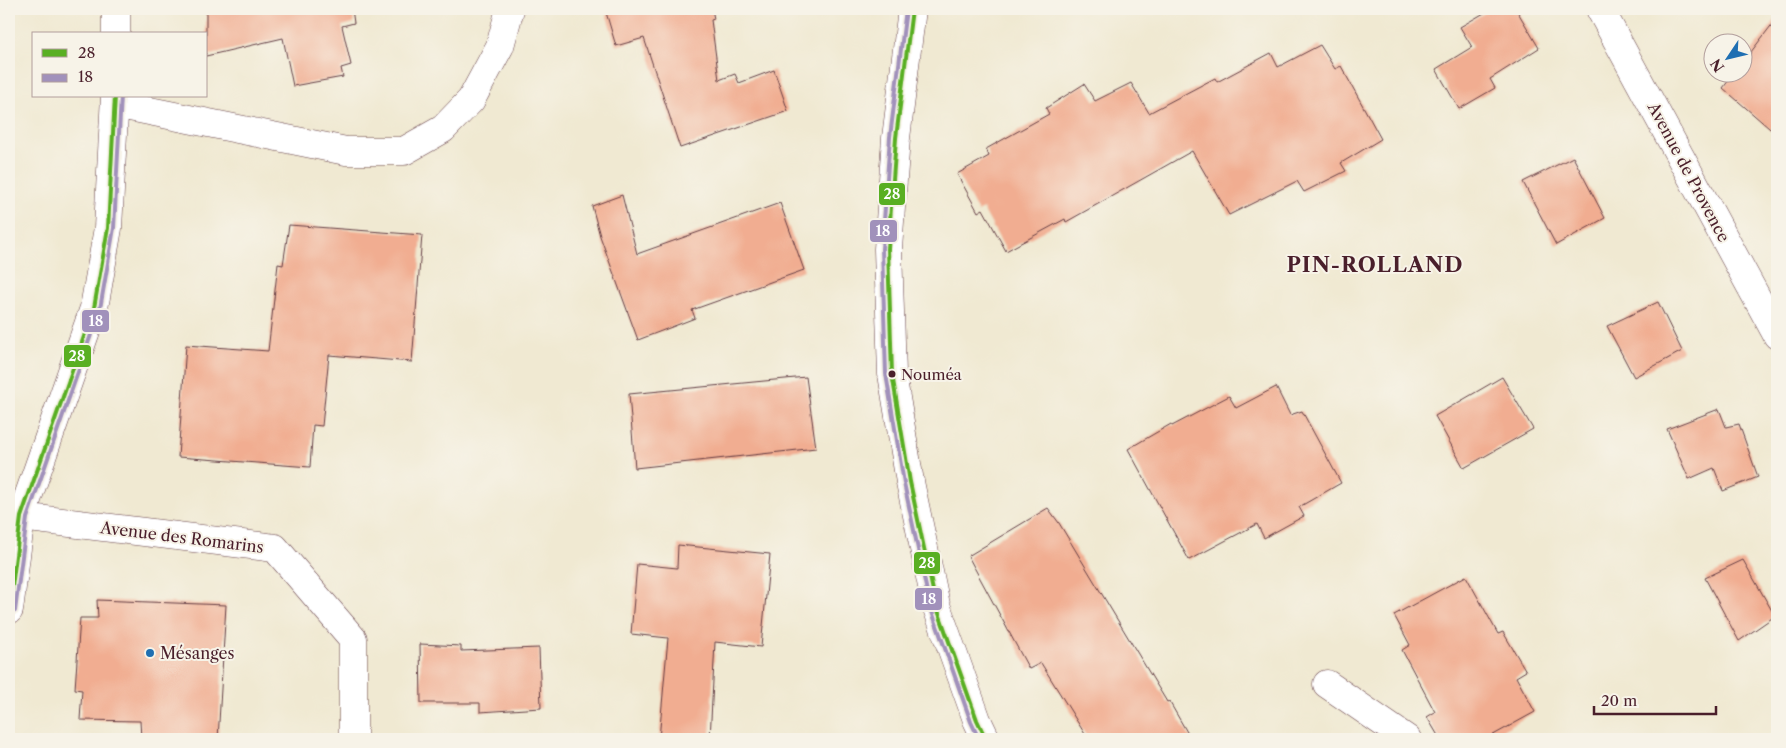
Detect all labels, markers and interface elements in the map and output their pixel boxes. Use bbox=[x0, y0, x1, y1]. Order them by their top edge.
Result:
legend bbox=[32, 32, 208, 98]
north arrow bbox=[1704, 32, 1754, 82]
text: 28 bbox=[78, 43, 96, 62]
text: N bbox=[1706, 55, 1728, 76]
text: 18 bbox=[78, 67, 93, 86]
street label: Avenue de Provence bbox=[1643, 98, 1734, 245]
line badge: 28 bbox=[878, 182, 906, 206]
text: 28 bbox=[884, 185, 900, 203]
line badge: 18 bbox=[869, 219, 898, 243]
text: 18 bbox=[876, 222, 890, 240]
district label: PIN-ROLLAND bbox=[1287, 252, 1463, 277]
line badge: 18 bbox=[81, 309, 110, 333]
text: 18 bbox=[89, 312, 103, 330]
line badge: 28 bbox=[63, 344, 92, 368]
text: 28 bbox=[69, 347, 85, 365]
place label: Nouméa bbox=[901, 365, 962, 384]
marker: Nouméa bbox=[887, 369, 897, 379]
street label: Avenue des Romarins bbox=[98, 517, 265, 557]
line badge: 28 bbox=[913, 551, 941, 575]
text: 28 bbox=[919, 554, 935, 572]
line badge: 18 bbox=[914, 587, 943, 611]
text: 18 bbox=[922, 590, 936, 608]
place label: Mésanges bbox=[160, 643, 235, 663]
marker: Mésanges bbox=[144, 647, 156, 659]
scale bar bbox=[1594, 683, 1716, 715]
text: 20 m bbox=[1601, 691, 1637, 710]

